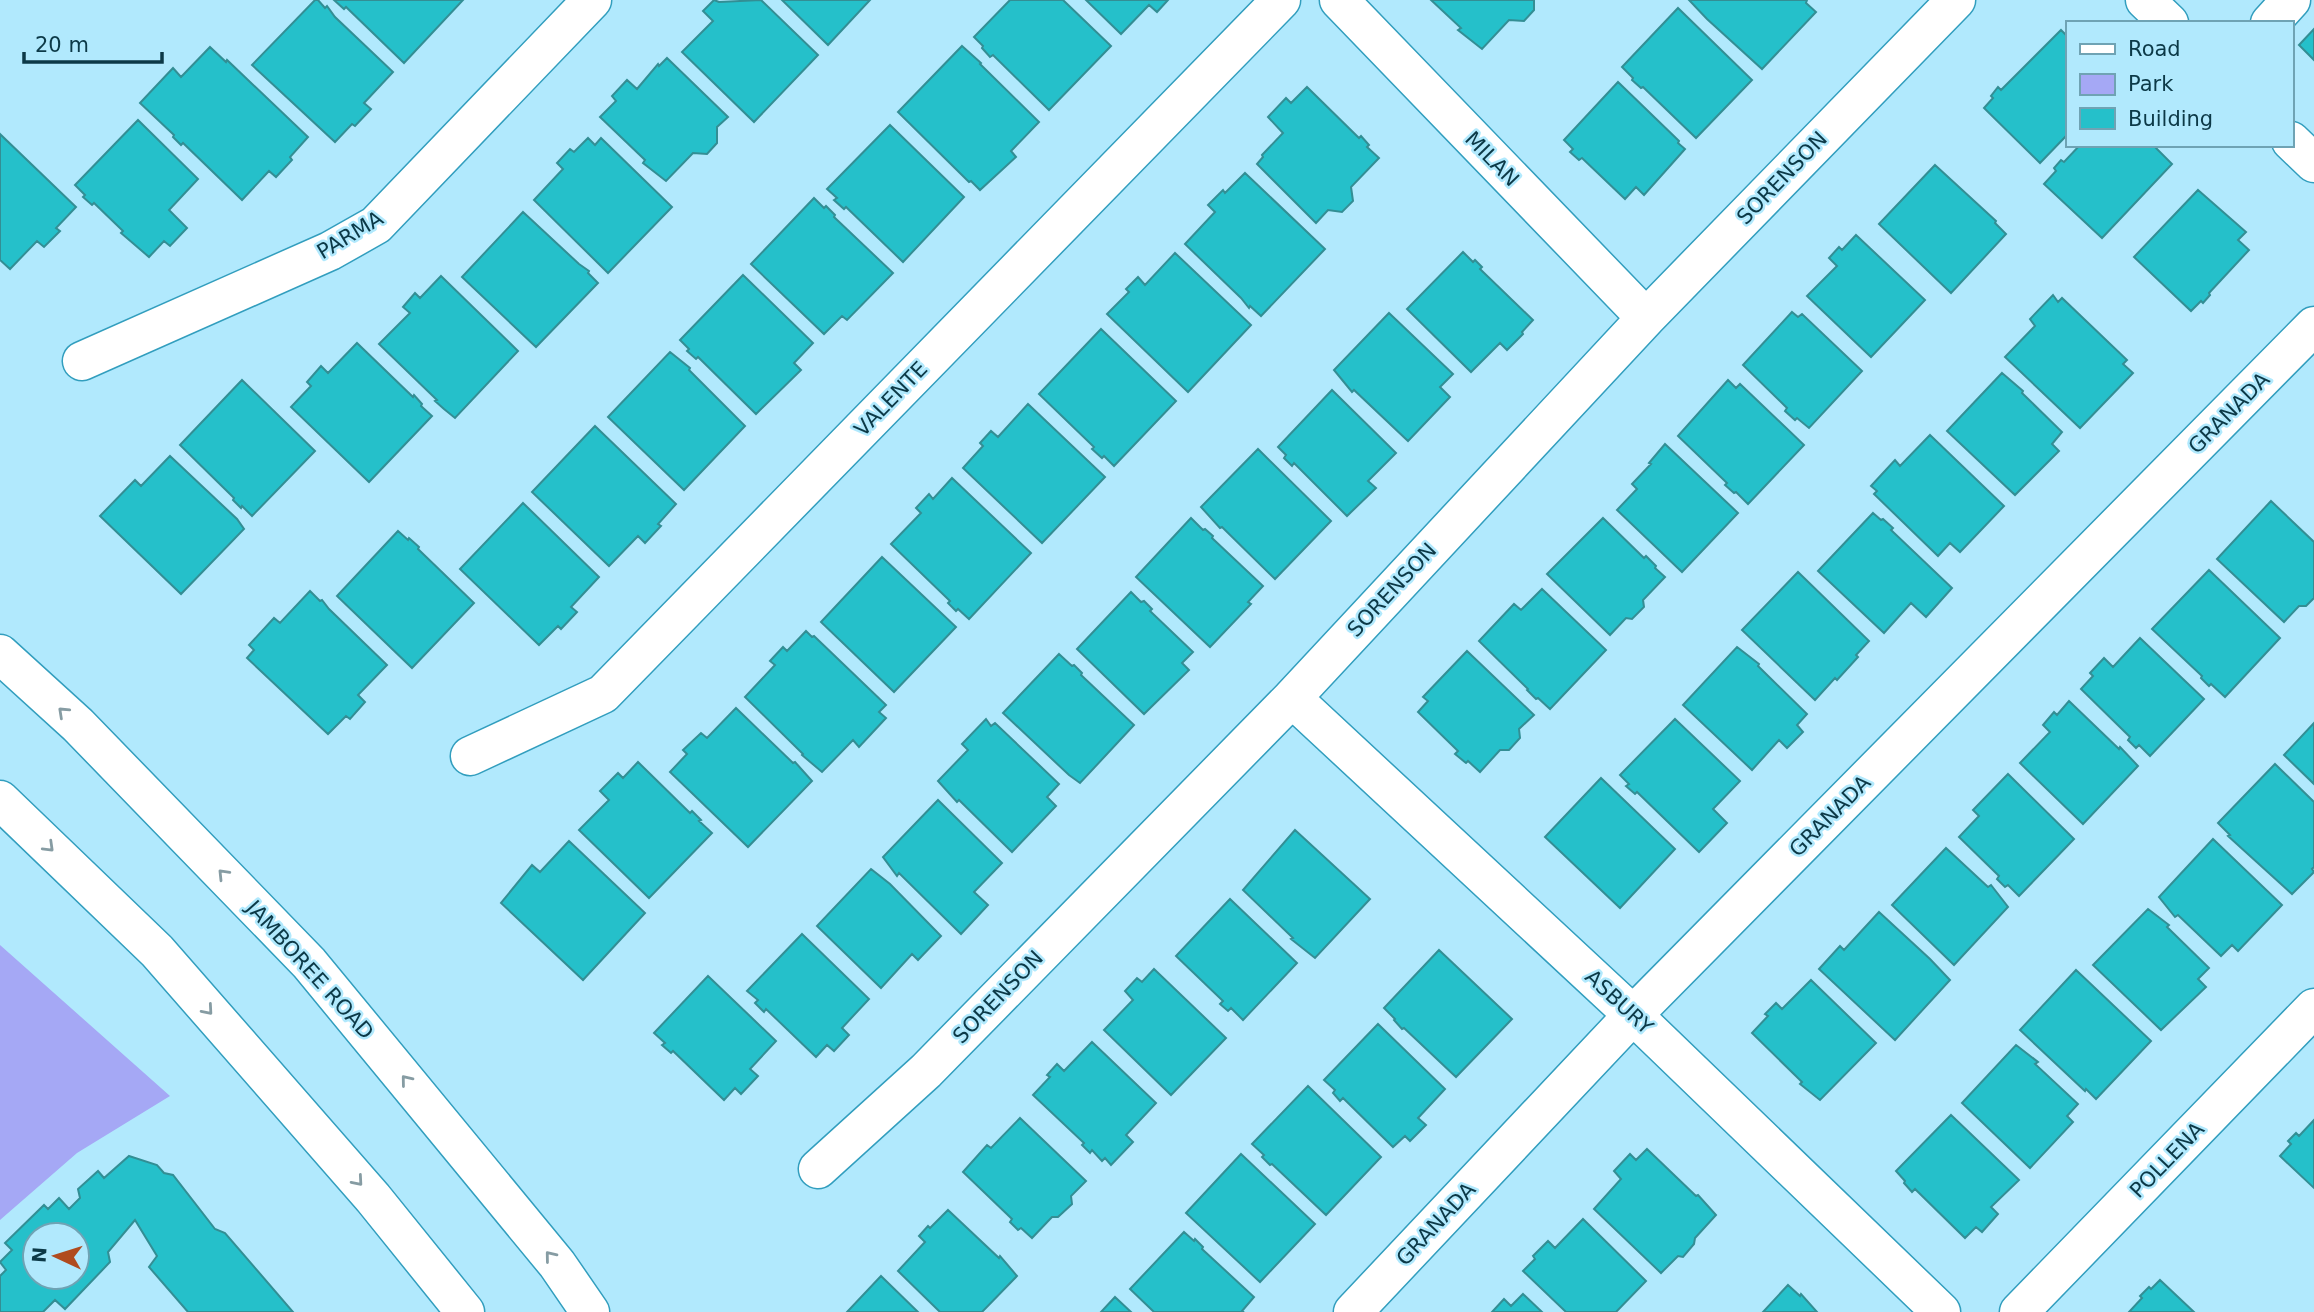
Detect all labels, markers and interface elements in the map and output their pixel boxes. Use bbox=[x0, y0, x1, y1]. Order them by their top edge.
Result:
scale bar bbox=[24, 21, 163, 65]
legend bbox=[2066, 21, 2293, 147]
text: 20 m bbox=[35, 33, 89, 57]
text: Road bbox=[2128, 37, 2181, 61]
text: Park bbox=[2128, 72, 2174, 96]
text: Building bbox=[2128, 107, 2213, 131]
street label: MILAN bbox=[1460, 127, 1524, 191]
street label: SORENSON bbox=[1732, 127, 1832, 229]
street label: PARMA bbox=[313, 206, 388, 264]
street label: VALENTE bbox=[850, 357, 932, 441]
street label: GRANADA bbox=[2184, 367, 2275, 458]
street label: SORENSON bbox=[1343, 538, 1441, 642]
one-way arrow bbox=[58, 708, 71, 720]
street label: GRANADA bbox=[1785, 770, 1876, 861]
one-way arrow bbox=[41, 839, 54, 852]
one-way arrow bbox=[218, 869, 231, 882]
street label: JAMBOREE ROAD bbox=[240, 894, 378, 1044]
street label: SORENSON bbox=[948, 946, 1048, 1048]
street label: ASBURY bbox=[1580, 965, 1658, 1039]
one-way arrow bbox=[200, 1002, 212, 1015]
one-way arrow bbox=[402, 1076, 414, 1089]
street label: POLLENA bbox=[2125, 1117, 2209, 1203]
one-way arrow bbox=[350, 1173, 362, 1186]
street label: GRANADA bbox=[1392, 1177, 1481, 1270]
north arrow bbox=[21, 1221, 91, 1291]
text: N bbox=[28, 1246, 51, 1264]
one-way arrow bbox=[546, 1252, 559, 1264]

